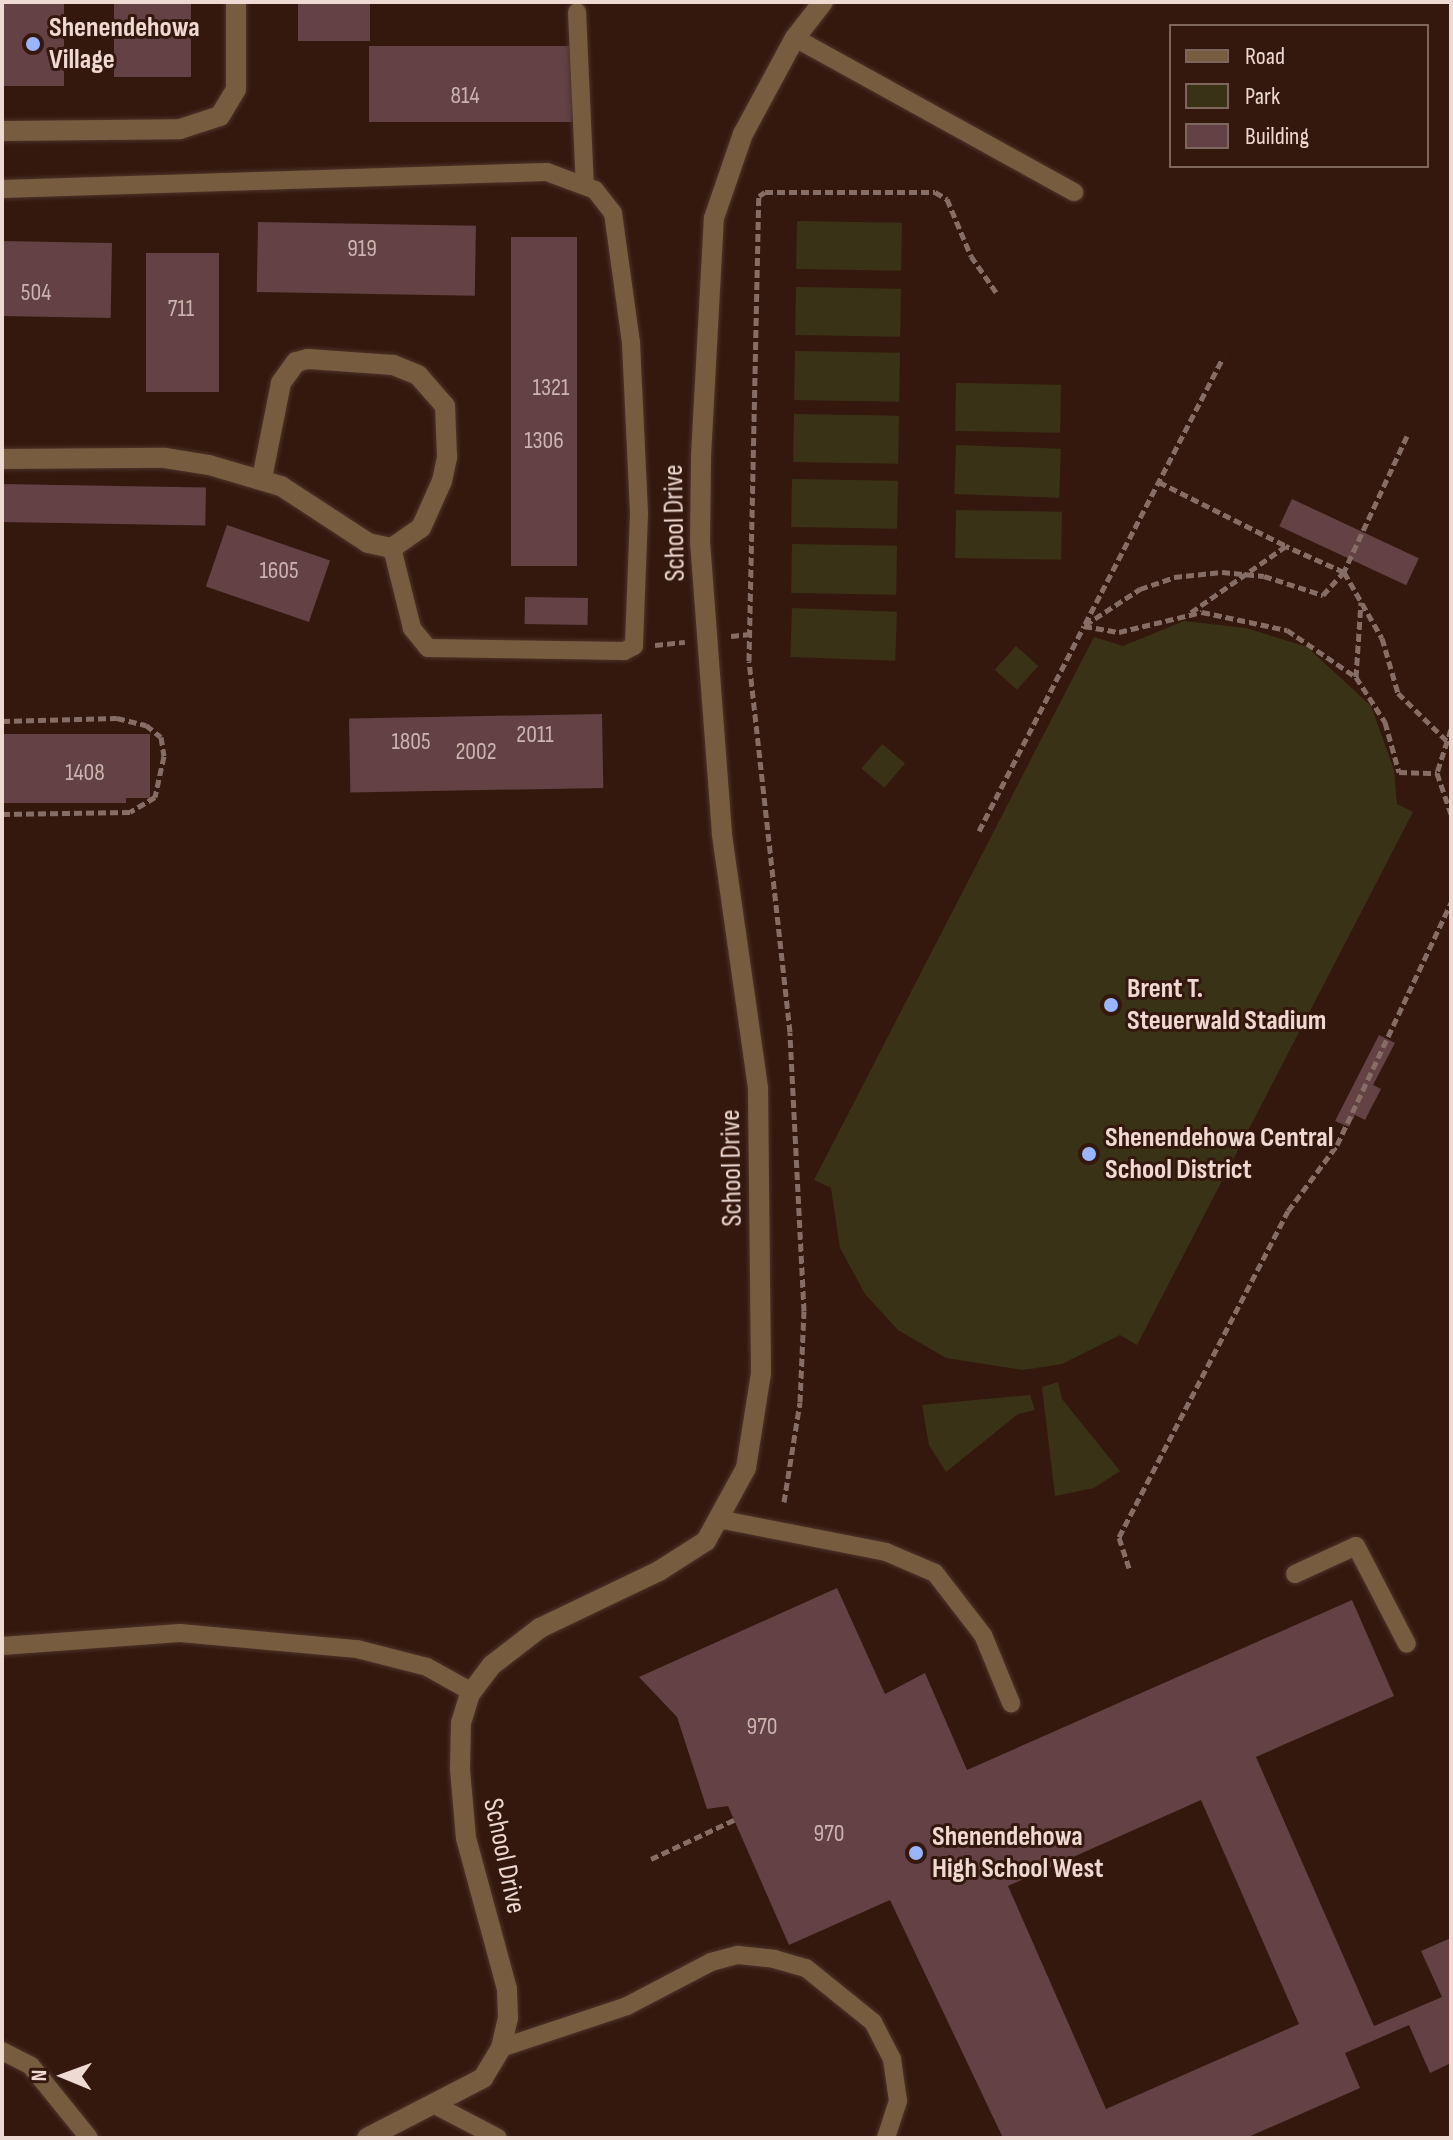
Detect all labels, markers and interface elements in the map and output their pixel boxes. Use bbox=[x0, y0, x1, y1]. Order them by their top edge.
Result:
place label: Shenendehowa Village bbox=[49, 11, 200, 77]
legend bbox=[1169, 24, 1429, 168]
marker: Shenendehowa Village bbox=[24, 35, 42, 53]
text: Road bbox=[1245, 42, 1285, 71]
house number: 814 bbox=[451, 82, 479, 110]
text: Park bbox=[1245, 82, 1280, 111]
text: Building bbox=[1245, 122, 1309, 151]
house number: 919 bbox=[347, 235, 377, 263]
house number: 504 bbox=[21, 279, 51, 307]
house number: 711 bbox=[168, 295, 194, 323]
house number: 1321 bbox=[533, 374, 569, 402]
house number: 1306 bbox=[524, 427, 564, 455]
street label: School Drive bbox=[657, 464, 693, 582]
house number: 1605 bbox=[259, 557, 299, 585]
house number: 2011 bbox=[516, 721, 554, 749]
house number: 1805 bbox=[391, 728, 431, 756]
house number: 2002 bbox=[455, 738, 497, 766]
house number: 1408 bbox=[65, 759, 105, 787]
place label: Brent T. Steuerwald Stadium bbox=[1127, 972, 1326, 1038]
marker: Brent T. Steuerwald Stadium bbox=[1102, 996, 1120, 1014]
street label: School Drive bbox=[714, 1109, 750, 1227]
place label: Shenendehowa Central School District bbox=[1105, 1121, 1333, 1187]
marker: Shenendehowa Central School District bbox=[1080, 1145, 1098, 1163]
house number: 970 bbox=[747, 1713, 777, 1741]
street label: School Drive bbox=[475, 1795, 533, 1917]
house number: 970 bbox=[814, 1820, 844, 1848]
place label: Shenendehowa High School West bbox=[932, 1820, 1103, 1886]
marker: Shenendehowa High School West bbox=[907, 1844, 925, 1862]
north arrow bbox=[24, 2036, 104, 2116]
text: N bbox=[26, 2069, 53, 2082]

